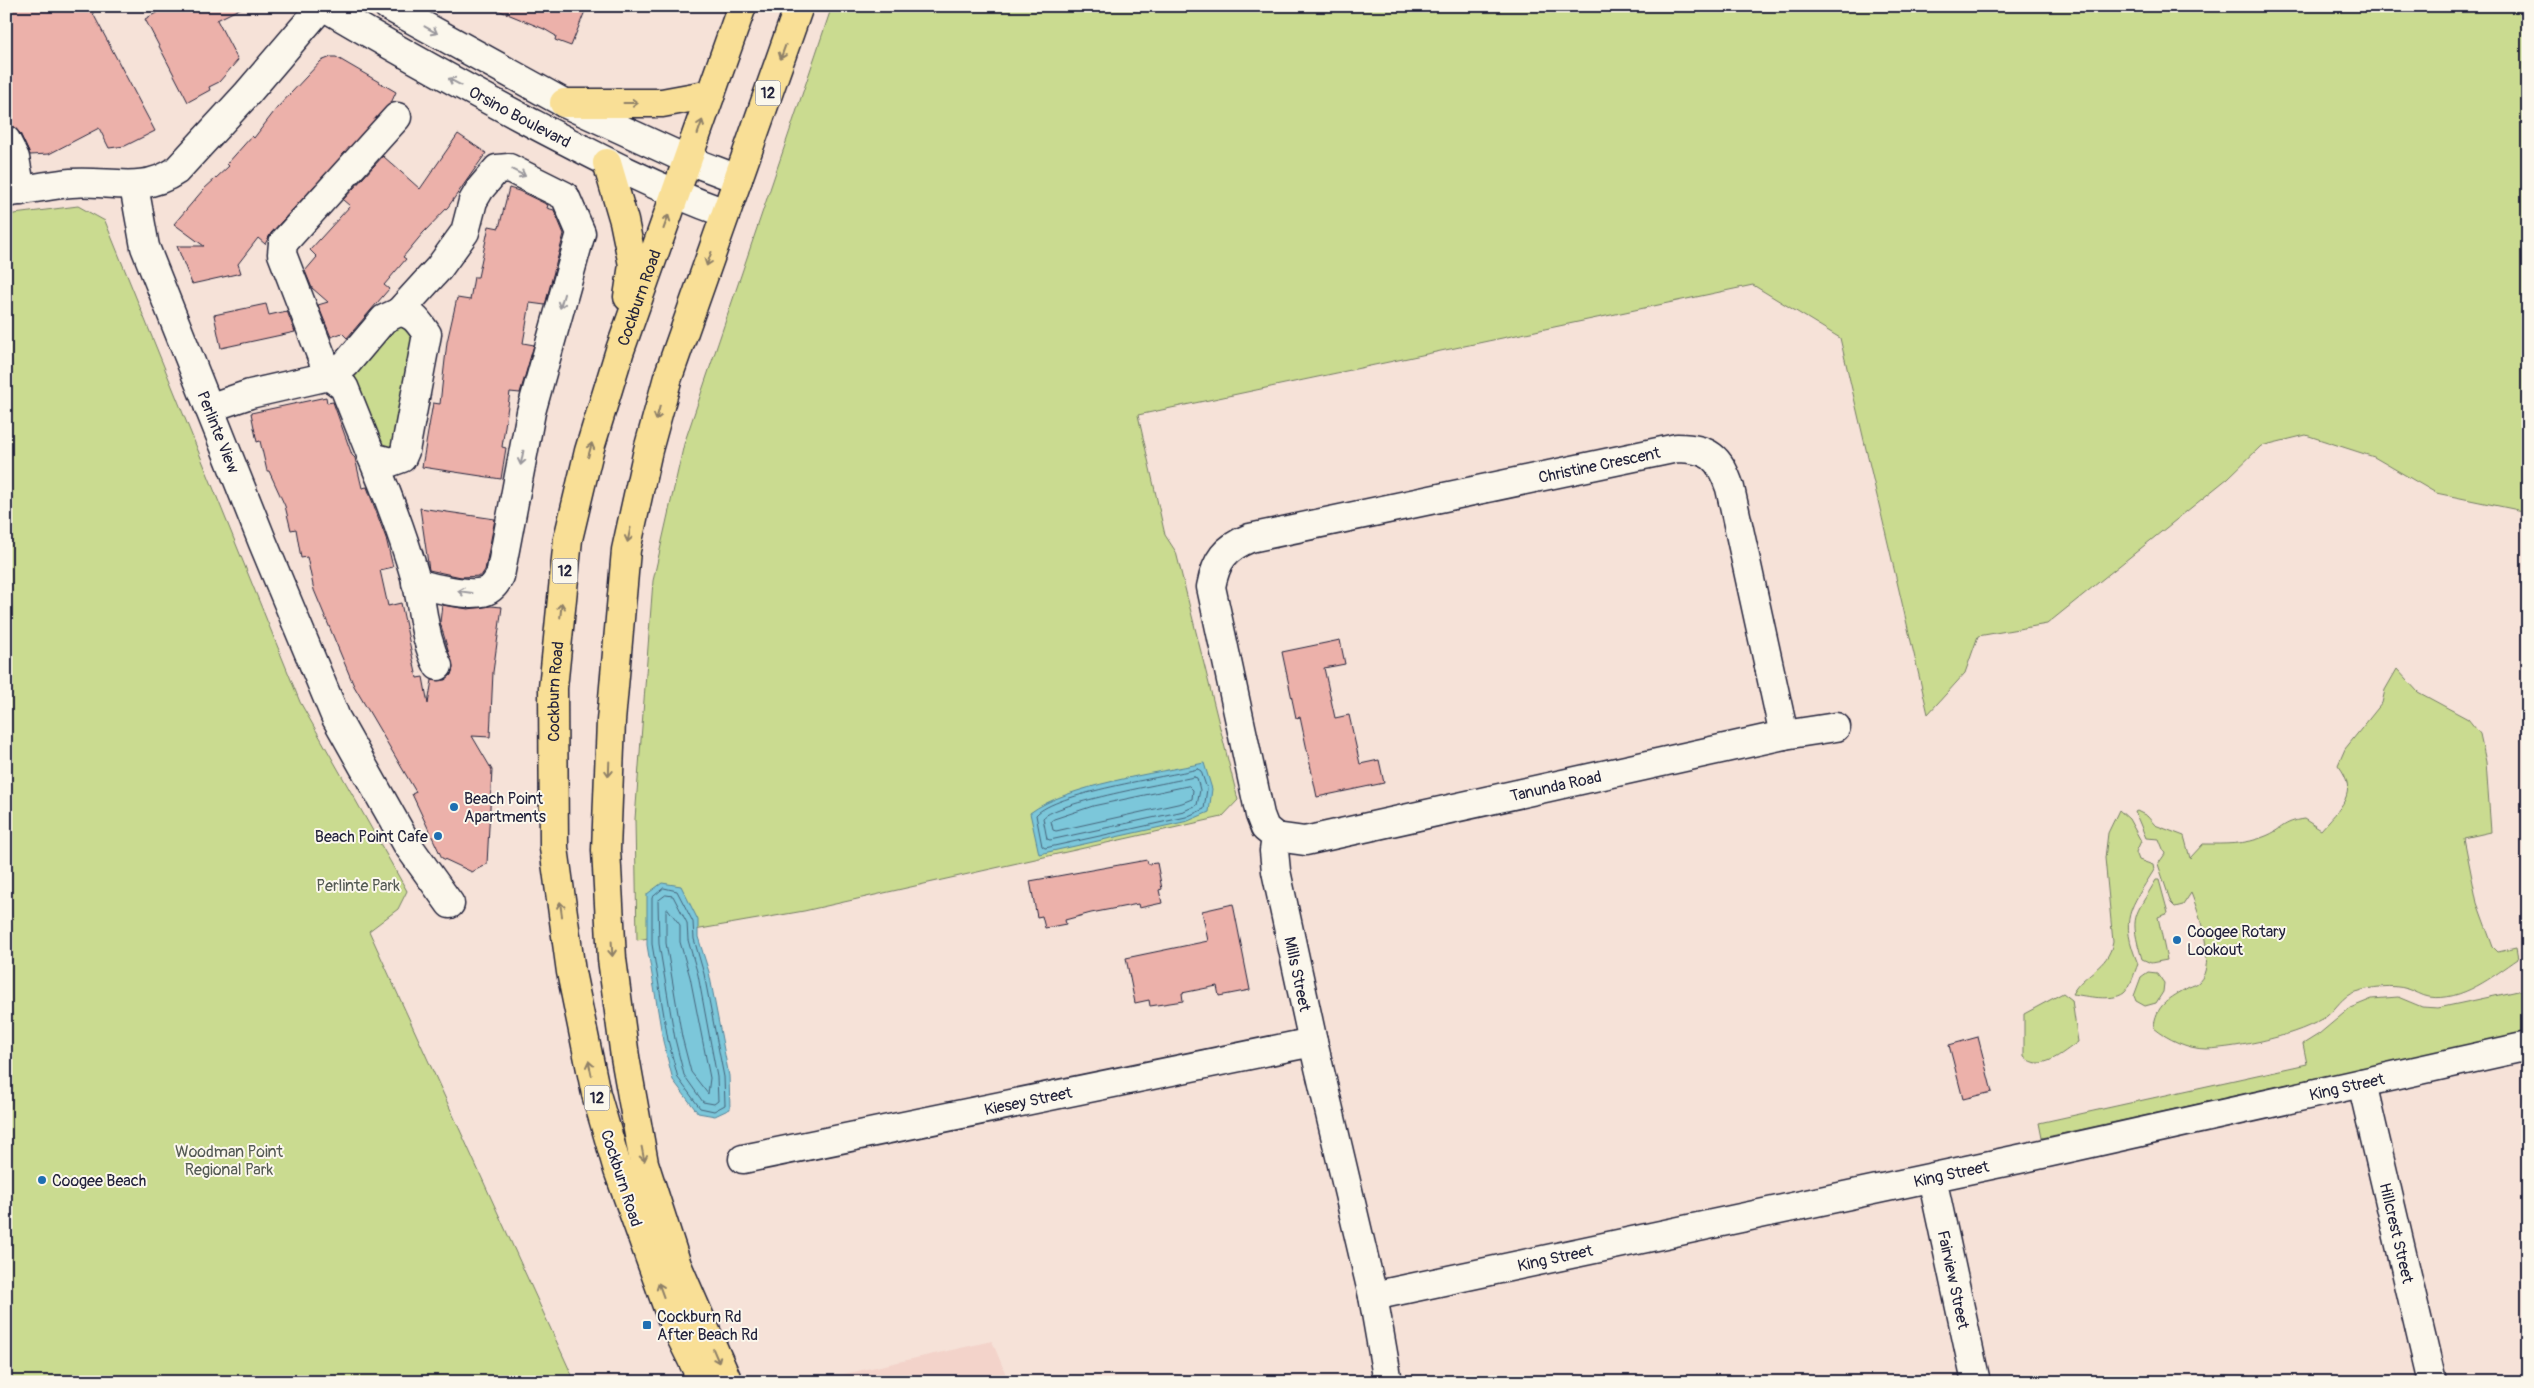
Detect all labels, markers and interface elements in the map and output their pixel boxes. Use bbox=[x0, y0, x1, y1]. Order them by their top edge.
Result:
one-way arrow bbox=[423, 25, 437, 35]
one-way arrow bbox=[777, 44, 787, 60]
one-way arrow bbox=[449, 77, 463, 87]
road number: 12 bbox=[756, 80, 780, 106]
street label: Orsino Boulevard bbox=[465, 82, 574, 153]
one-way arrow bbox=[622, 98, 638, 108]
one-way arrow bbox=[696, 120, 705, 135]
one-way arrow bbox=[511, 169, 526, 178]
one-way arrow bbox=[662, 215, 671, 230]
street label: Cockburn Road bbox=[613, 247, 666, 349]
one-way arrow bbox=[704, 251, 713, 266]
one-way arrow bbox=[556, 292, 566, 308]
street label: Perlinte View bbox=[192, 388, 243, 476]
one-way arrow bbox=[653, 405, 663, 421]
one-way arrow bbox=[586, 443, 595, 459]
street label: Christine Crescent bbox=[1537, 443, 1663, 488]
one-way arrow bbox=[516, 450, 526, 466]
one-way arrow bbox=[624, 527, 633, 543]
road number: 12 bbox=[552, 558, 578, 584]
one-way arrow bbox=[458, 587, 474, 597]
one-way arrow bbox=[556, 602, 566, 618]
street label: Cockburn Road bbox=[544, 641, 569, 742]
one-way arrow bbox=[604, 761, 614, 777]
street label: Tanunda Road bbox=[1508, 767, 1603, 806]
place label: Beach Point Apartments bbox=[464, 789, 546, 827]
marker: Beach Point Apartments bbox=[448, 801, 460, 813]
place label: Beach Point Cafe bbox=[315, 827, 428, 847]
marker: Beach Point Cafe bbox=[432, 830, 444, 842]
park label: Perlinte Park bbox=[316, 876, 400, 896]
one-way arrow bbox=[556, 901, 566, 917]
place label: Coogee Rotary Lookout bbox=[2187, 922, 2286, 960]
marker: Coogee Rotary Lookout bbox=[2171, 934, 2183, 946]
street label: Mills Street bbox=[1279, 935, 1315, 1014]
one-way arrow bbox=[607, 941, 616, 957]
one-way arrow bbox=[585, 1061, 594, 1077]
street label: King Street bbox=[2307, 1069, 2387, 1105]
street label: Kiesey Street bbox=[983, 1083, 1074, 1120]
road number: 12 bbox=[584, 1086, 610, 1110]
street label: Cockburn Road bbox=[596, 1127, 646, 1229]
park label: Woodman Point Regional Park bbox=[175, 1142, 283, 1180]
one-way arrow bbox=[638, 1146, 648, 1162]
street label: King Street bbox=[1912, 1157, 1991, 1192]
place label: Coogee Beach bbox=[52, 1171, 146, 1191]
marker: Coogee Beach bbox=[36, 1174, 48, 1186]
street label: Hillcrest Street bbox=[2375, 1181, 2418, 1286]
street label: Fairview Street bbox=[1933, 1229, 1973, 1332]
street label: King Street bbox=[1516, 1241, 1595, 1276]
one-way arrow bbox=[656, 1282, 665, 1298]
place label: Cockburn Rd After Beach Rd bbox=[657, 1307, 758, 1345]
marker: Cockburn Rd After Beach Rd bbox=[641, 1319, 653, 1331]
one-way arrow bbox=[711, 1348, 721, 1363]

